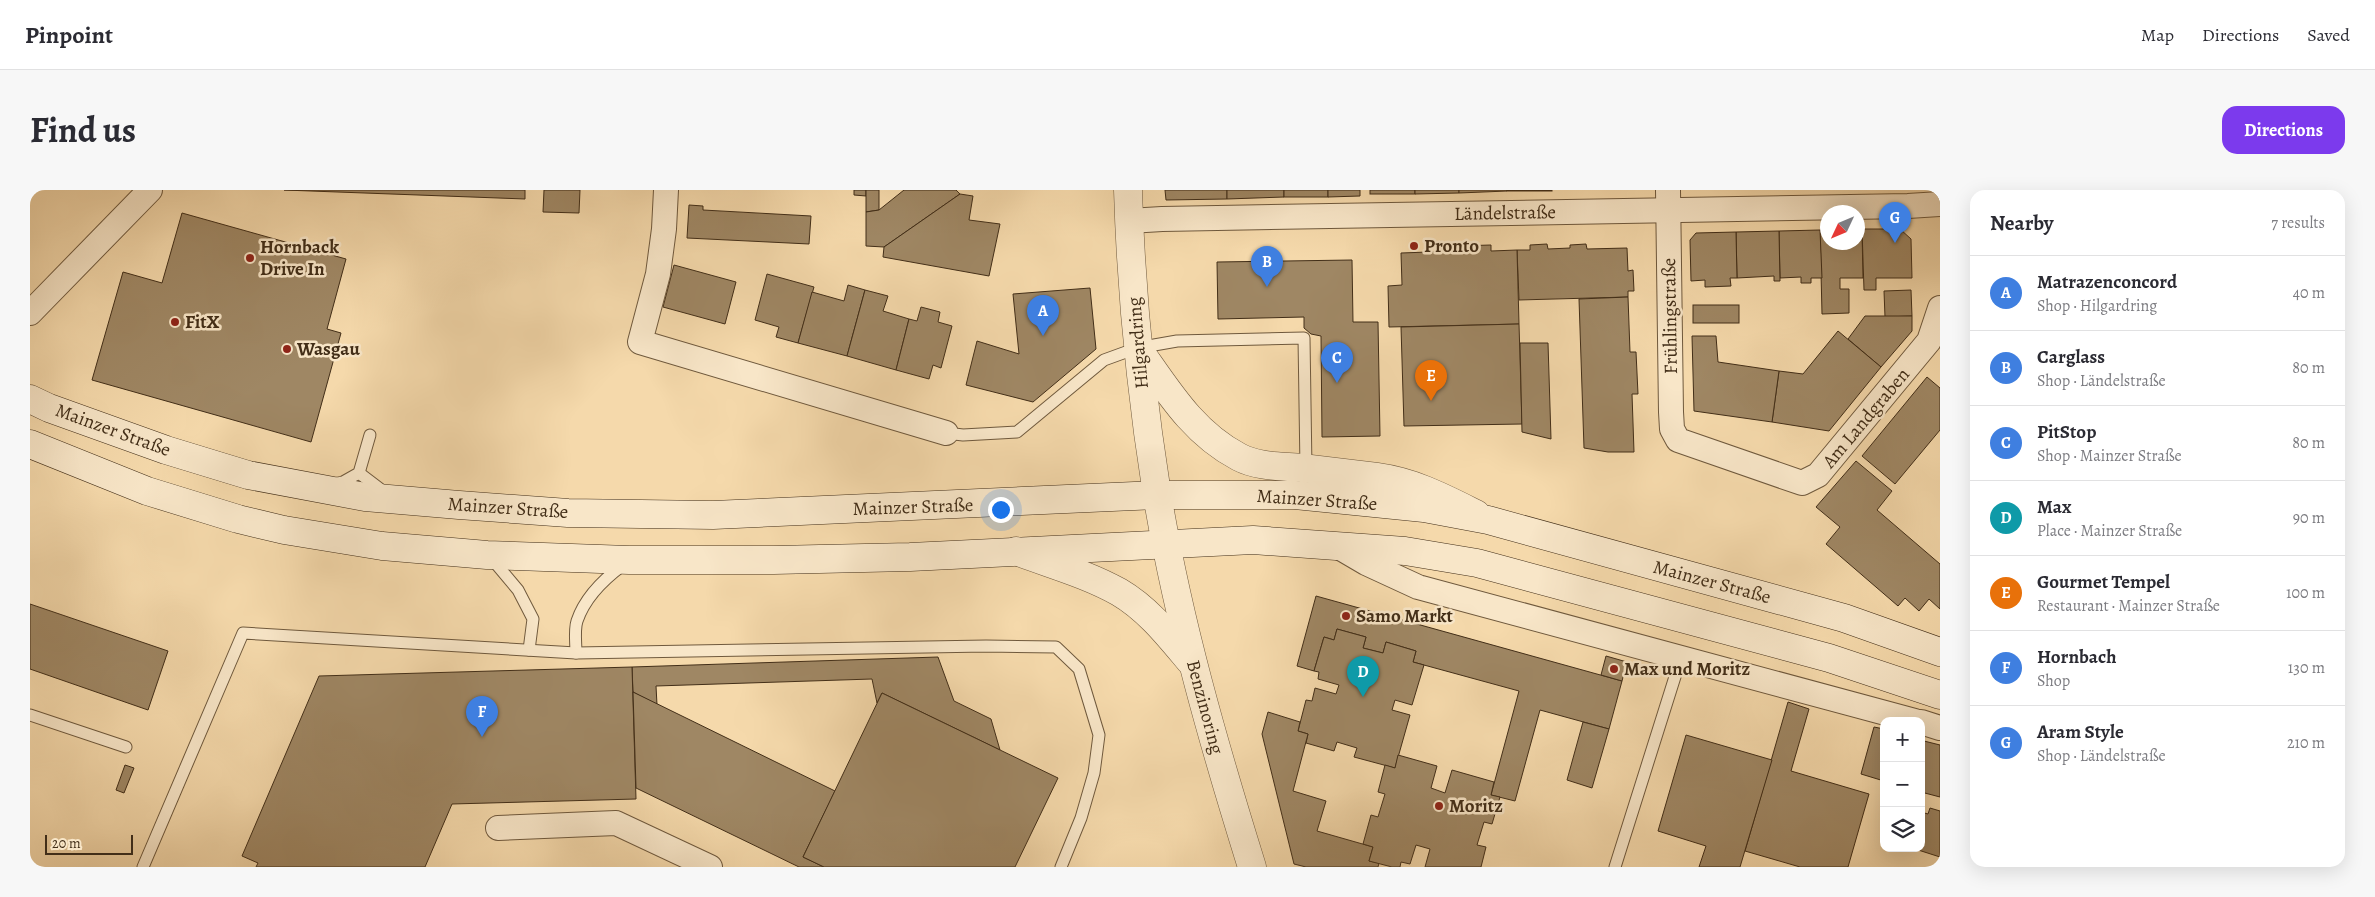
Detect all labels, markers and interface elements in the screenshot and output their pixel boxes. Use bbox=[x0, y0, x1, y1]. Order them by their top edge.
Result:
text: Pinpoint bbox=[25, 19, 113, 51]
text: Map bbox=[2141, 23, 2174, 47]
text: Directions bbox=[2202, 23, 2279, 47]
text: Saved bbox=[2307, 23, 2350, 47]
text: Find us bbox=[30, 106, 136, 154]
button: Directions bbox=[2222, 106, 2345, 154]
street label: Ländelstraße bbox=[1454, 199, 1556, 227]
pin: G bbox=[1879, 202, 1911, 243]
north arrow bbox=[1820, 205, 1865, 250]
text: Nearby bbox=[1990, 209, 2053, 237]
text: 7 results bbox=[2271, 212, 2325, 234]
place label: Pronto bbox=[1424, 233, 1479, 259]
place label: Hornback Drive In bbox=[260, 234, 339, 282]
marker: Pronto bbox=[1408, 240, 1420, 252]
pin: B bbox=[1251, 246, 1283, 287]
marker: Hornback Drive In bbox=[244, 252, 256, 264]
street label: Frühlingstraße bbox=[1656, 257, 1684, 375]
text: Matrazenconcord bbox=[2037, 269, 2177, 295]
text: A bbox=[2001, 282, 2011, 304]
text: 40 m bbox=[2293, 282, 2325, 304]
pin: A bbox=[1027, 295, 1059, 336]
text: Shop · Hilgardring bbox=[2037, 295, 2157, 317]
street label: Hilgardring bbox=[1121, 296, 1155, 390]
place label: FitX bbox=[185, 309, 220, 335]
marker: FitX bbox=[169, 316, 181, 328]
place label: Wasgau bbox=[296, 336, 361, 362]
pin: C bbox=[1321, 342, 1353, 383]
marker: Wasgau bbox=[281, 343, 293, 355]
text: Carglass bbox=[2037, 344, 2105, 370]
text: B bbox=[2001, 357, 2011, 379]
text: 80 m bbox=[2292, 357, 2325, 379]
pin: E bbox=[1415, 360, 1447, 401]
street label: Am Landgraben bbox=[1816, 362, 1916, 474]
text: Shop · Ländelstraße bbox=[2037, 370, 2166, 392]
street label: Mainzer Straße bbox=[52, 397, 174, 463]
text: PitStop bbox=[2037, 419, 2096, 445]
text: C bbox=[2001, 432, 2011, 454]
text: 80 m bbox=[2292, 432, 2325, 454]
text: Shop · Mainzer Straße bbox=[2037, 445, 2182, 467]
street label: Mainzer Straße bbox=[1256, 483, 1378, 517]
street label: Mainzer Straße bbox=[447, 491, 569, 525]
street label: Mainzer Straße bbox=[852, 492, 974, 522]
text: Max bbox=[2037, 494, 2071, 520]
your location bbox=[988, 497, 1014, 523]
text: D bbox=[2000, 507, 2012, 529]
text: 90 m bbox=[2293, 507, 2325, 529]
text: Place · Mainzer Straße bbox=[2037, 520, 2182, 542]
street label: Mainzer Straße bbox=[1650, 554, 1774, 610]
text: Gourmet Tempel bbox=[2037, 569, 2170, 595]
text: E bbox=[2001, 582, 2011, 604]
text: 100 m bbox=[2286, 582, 2325, 604]
text: Restaurant · Mainzer Straße bbox=[2037, 595, 2220, 617]
place label: Samo Markt bbox=[1356, 603, 1454, 629]
marker: Samo Markt bbox=[1340, 610, 1352, 622]
text: Hornbach bbox=[2037, 644, 2116, 670]
pin: D bbox=[1347, 656, 1379, 697]
place label: Max und Moritz bbox=[1624, 656, 1750, 682]
street label: Benzinoring bbox=[1180, 657, 1230, 757]
text: F bbox=[2002, 657, 2010, 679]
text: 130 m bbox=[2288, 657, 2325, 679]
marker: Max und Moritz bbox=[1608, 663, 1620, 675]
text: Shop bbox=[2037, 670, 2070, 692]
pin: F bbox=[466, 696, 498, 737]
map controls bbox=[1880, 717, 1925, 852]
button: + bbox=[1880, 717, 1925, 762]
text: Aram Style bbox=[2037, 719, 2124, 745]
text: G bbox=[2001, 732, 2011, 754]
text: 210 m bbox=[2287, 732, 2325, 754]
text: Shop · Ländelstraße bbox=[2037, 745, 2166, 767]
button: − bbox=[1880, 762, 1925, 807]
place label: Moritz bbox=[1449, 793, 1503, 819]
marker: Moritz bbox=[1433, 800, 1445, 812]
button: layers bbox=[1880, 807, 1925, 852]
scale bar bbox=[45, 832, 132, 855]
text: 20 m bbox=[52, 834, 81, 853]

